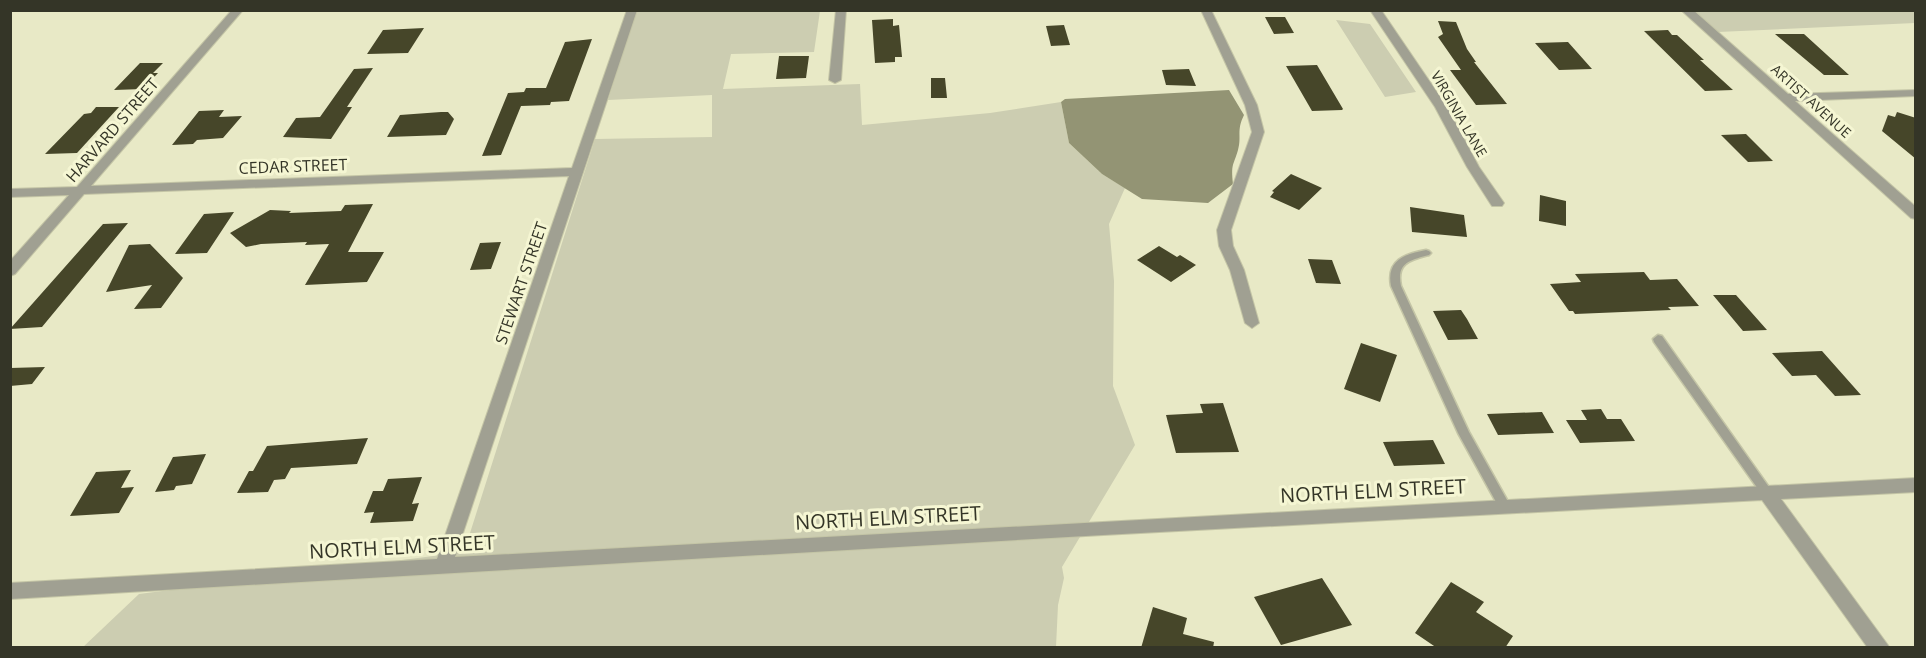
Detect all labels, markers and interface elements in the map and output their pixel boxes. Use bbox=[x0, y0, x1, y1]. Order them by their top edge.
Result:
street label: ARTIST AVENUE bbox=[1767, 60, 1855, 142]
street label: VIRGINIA LANE bbox=[1427, 67, 1492, 160]
street label: HARVARD STREET bbox=[61, 73, 163, 187]
street label: CEDAR STREET bbox=[238, 153, 348, 179]
street label: STEWART STREET bbox=[490, 219, 552, 347]
street label: NORTH ELM STREET bbox=[1279, 472, 1467, 509]
street label: NORTH ELM STREET bbox=[794, 499, 982, 536]
street label: NORTH ELM STREET bbox=[308, 528, 496, 565]

